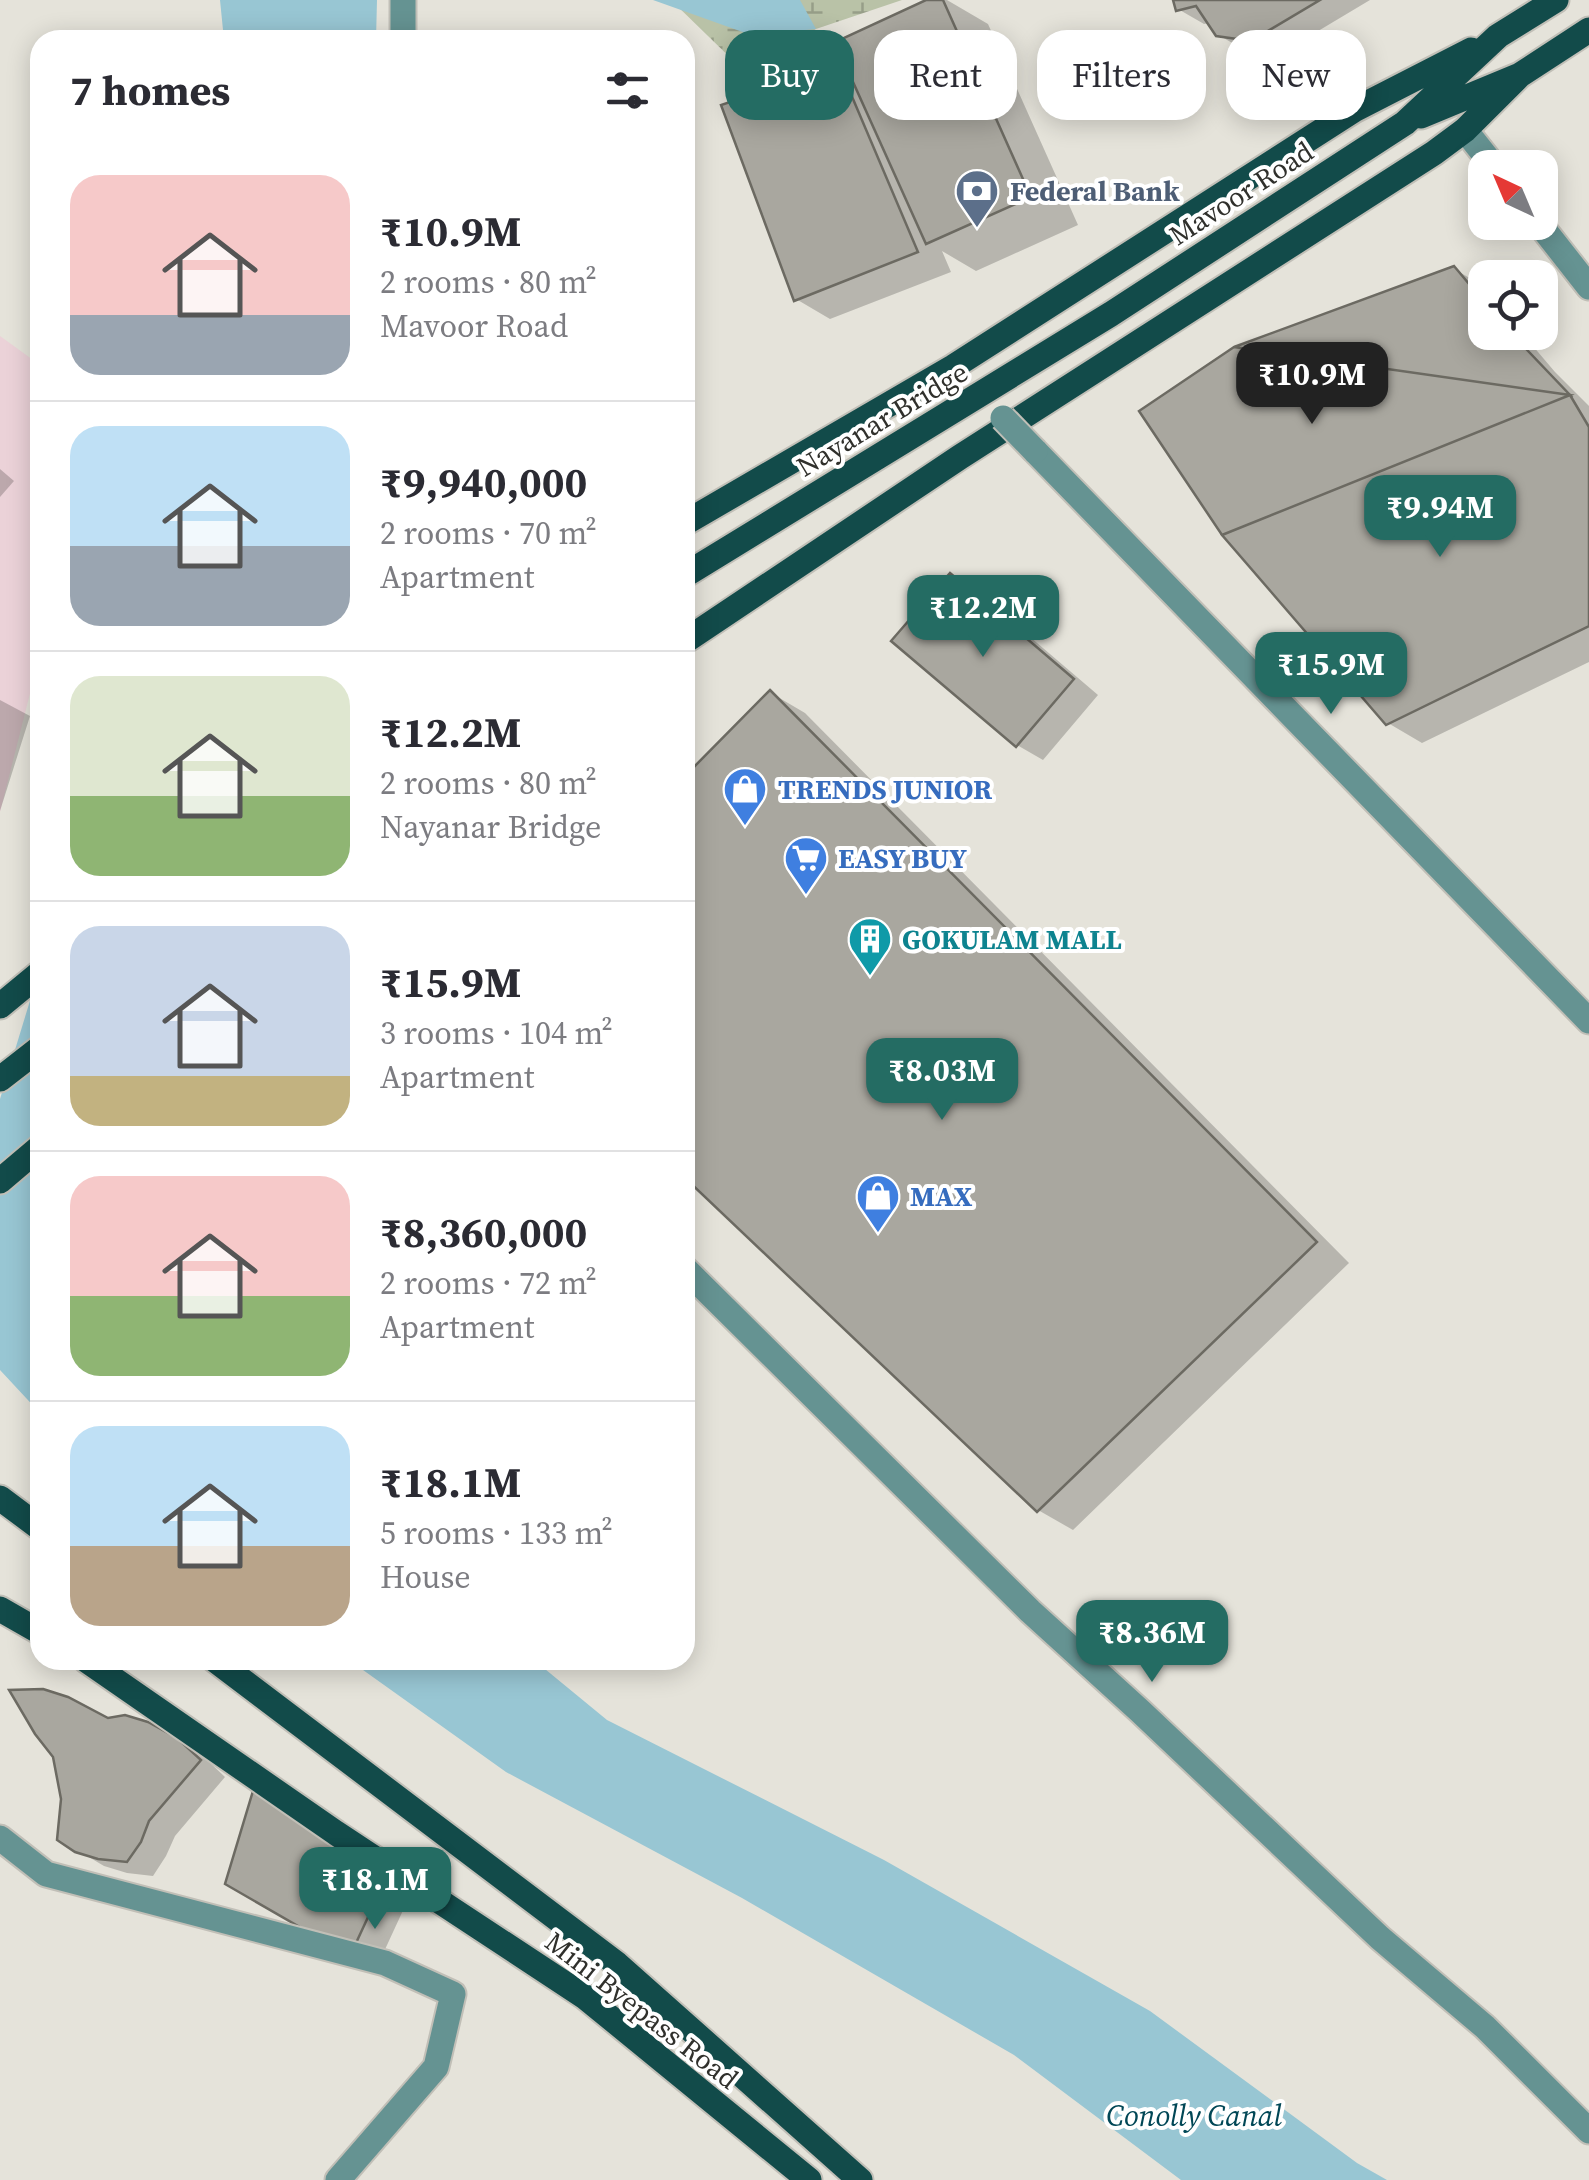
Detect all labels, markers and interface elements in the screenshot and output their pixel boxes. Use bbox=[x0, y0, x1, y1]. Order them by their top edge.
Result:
chip: Buy bbox=[725, 30, 854, 120]
chip: Rent bbox=[874, 30, 1017, 120]
chip: Filters bbox=[1037, 30, 1206, 120]
chip: New bbox=[1226, 30, 1366, 120]
text: 7 homes bbox=[70, 61, 230, 119]
icon: filters bbox=[600, 63, 655, 118]
street label: Mavoor Road bbox=[1162, 132, 1320, 254]
north arrow bbox=[1468, 150, 1558, 240]
map controls bbox=[1468, 150, 1558, 350]
bank icon: Federal Bank bbox=[954, 168, 1000, 229]
place label: Federal Bank bbox=[1010, 172, 1180, 210]
text: ₹10.9M bbox=[380, 202, 521, 260]
icon: home bbox=[150, 215, 270, 335]
text: 2 rooms · 80 m² bbox=[380, 260, 597, 304]
button: locate bbox=[1468, 260, 1558, 350]
text: Mavoor Road bbox=[380, 304, 568, 348]
pin: ₹10.9M bbox=[1231, 342, 1393, 427]
text: ₹10.9M bbox=[1258, 352, 1366, 396]
street label: Nayanar Bridge bbox=[789, 353, 975, 485]
text: ₹9,940,000 bbox=[380, 453, 587, 511]
icon: home bbox=[150, 466, 270, 586]
pin: ₹9.94M bbox=[1359, 475, 1521, 560]
text: ₹9.94M bbox=[1386, 485, 1494, 529]
text: 2 rooms · 70 m² bbox=[380, 511, 597, 555]
text: Apartment bbox=[380, 555, 534, 599]
pin: ₹12.2M bbox=[902, 575, 1064, 660]
text: ₹12.2M bbox=[929, 585, 1037, 629]
pin: ₹15.9M bbox=[1250, 632, 1412, 717]
text: ₹15.9M bbox=[1277, 642, 1385, 686]
text: ₹12.2M bbox=[380, 703, 521, 761]
icon: home bbox=[150, 716, 270, 836]
text: 2 rooms · 80 m² bbox=[380, 761, 597, 805]
shop icon: TRENDS JUNIOR bbox=[722, 766, 768, 827]
place label: TRENDS JUNIOR bbox=[778, 770, 993, 808]
text: Nayanar Bridge bbox=[380, 805, 601, 849]
supermarket icon: EASY BUY bbox=[783, 835, 829, 896]
place label: EASY BUY bbox=[838, 839, 967, 877]
building icon: GOKULAM MALL bbox=[847, 916, 893, 977]
place label: GOKULAM MALL bbox=[902, 920, 1122, 958]
text: ₹15.9M bbox=[380, 953, 521, 1011]
icon: home bbox=[150, 966, 270, 1086]
text: 3 rooms · 104 m² bbox=[380, 1011, 613, 1055]
pin: ₹8.03M bbox=[861, 1038, 1023, 1123]
text: ₹8.03M bbox=[888, 1048, 996, 1092]
text: Apartment bbox=[380, 1055, 534, 1099]
shop icon: MAX bbox=[855, 1173, 901, 1234]
place label: MAX bbox=[910, 1177, 973, 1215]
text: ₹8,360,000 bbox=[380, 1203, 587, 1261]
icon: home bbox=[150, 1216, 270, 1336]
text: 2 rooms · 72 m² bbox=[380, 1261, 597, 1305]
text: Apartment bbox=[380, 1305, 534, 1349]
text: ₹18.1M bbox=[380, 1453, 521, 1511]
icon: home bbox=[150, 1466, 270, 1586]
text: 5 rooms · 133 m² bbox=[380, 1511, 613, 1555]
text: House bbox=[380, 1555, 471, 1599]
pin: ₹8.36M bbox=[1071, 1600, 1233, 1685]
text: ₹8.36M bbox=[1098, 1610, 1206, 1654]
pin: ₹18.1M bbox=[294, 1847, 456, 1932]
text: ₹18.1M bbox=[321, 1857, 429, 1901]
street label: Mini Byepass Road bbox=[538, 1923, 747, 2098]
water label: Conolly Canal bbox=[1106, 2095, 1282, 2136]

